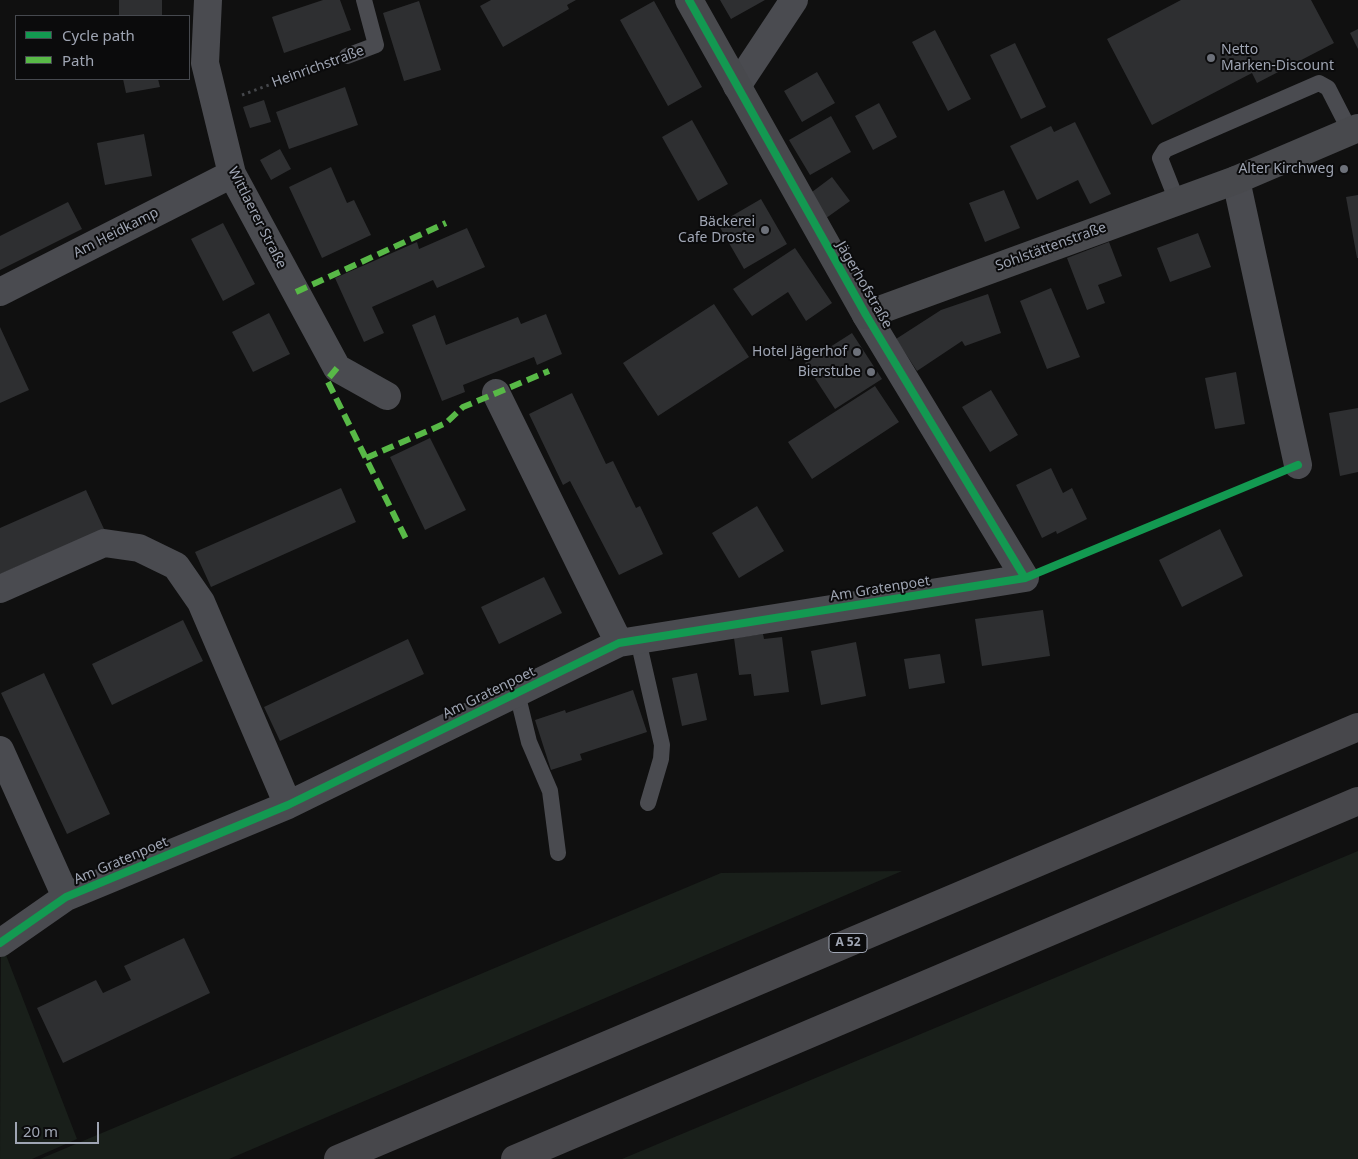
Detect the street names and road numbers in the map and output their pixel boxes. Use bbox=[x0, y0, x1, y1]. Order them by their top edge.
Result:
street label: Heinrichstraße bbox=[269, 42, 367, 92]
street label: Wittlaerer Straße bbox=[224, 164, 290, 272]
street label: Am Heidkamp bbox=[71, 204, 161, 262]
street label: Sohlstättenstraße bbox=[993, 219, 1109, 275]
street label: Jägerhofstraße bbox=[832, 238, 896, 332]
street label: Am Gratenpoet bbox=[829, 573, 931, 605]
street label: Am Gratenpoet bbox=[440, 663, 538, 723]
street label: Am Gratenpoet bbox=[71, 834, 171, 888]
road number: A 52 bbox=[829, 934, 867, 952]

